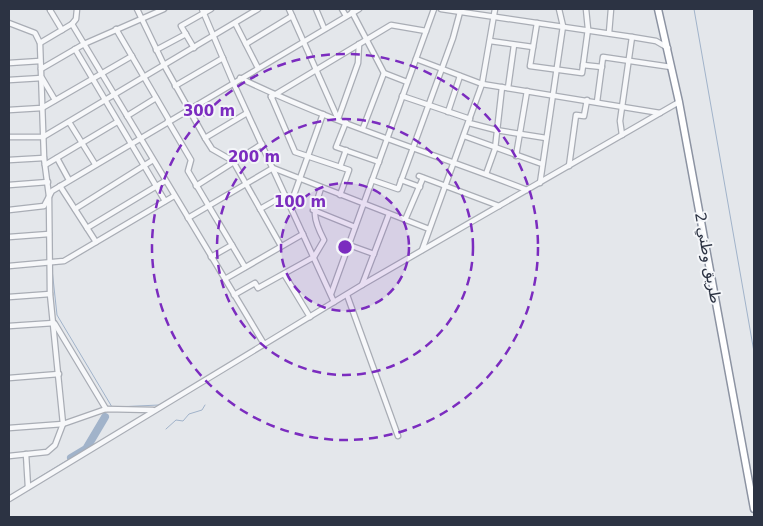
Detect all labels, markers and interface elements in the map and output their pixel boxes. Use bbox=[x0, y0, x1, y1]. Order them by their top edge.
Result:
text: 300 m bbox=[183, 102, 235, 120]
text: 200 m bbox=[228, 148, 280, 166]
text: 100 m bbox=[274, 193, 326, 211]
street label: طريق وطني 2 bbox=[690, 211, 725, 305]
centre of rings bbox=[336, 238, 354, 256]

